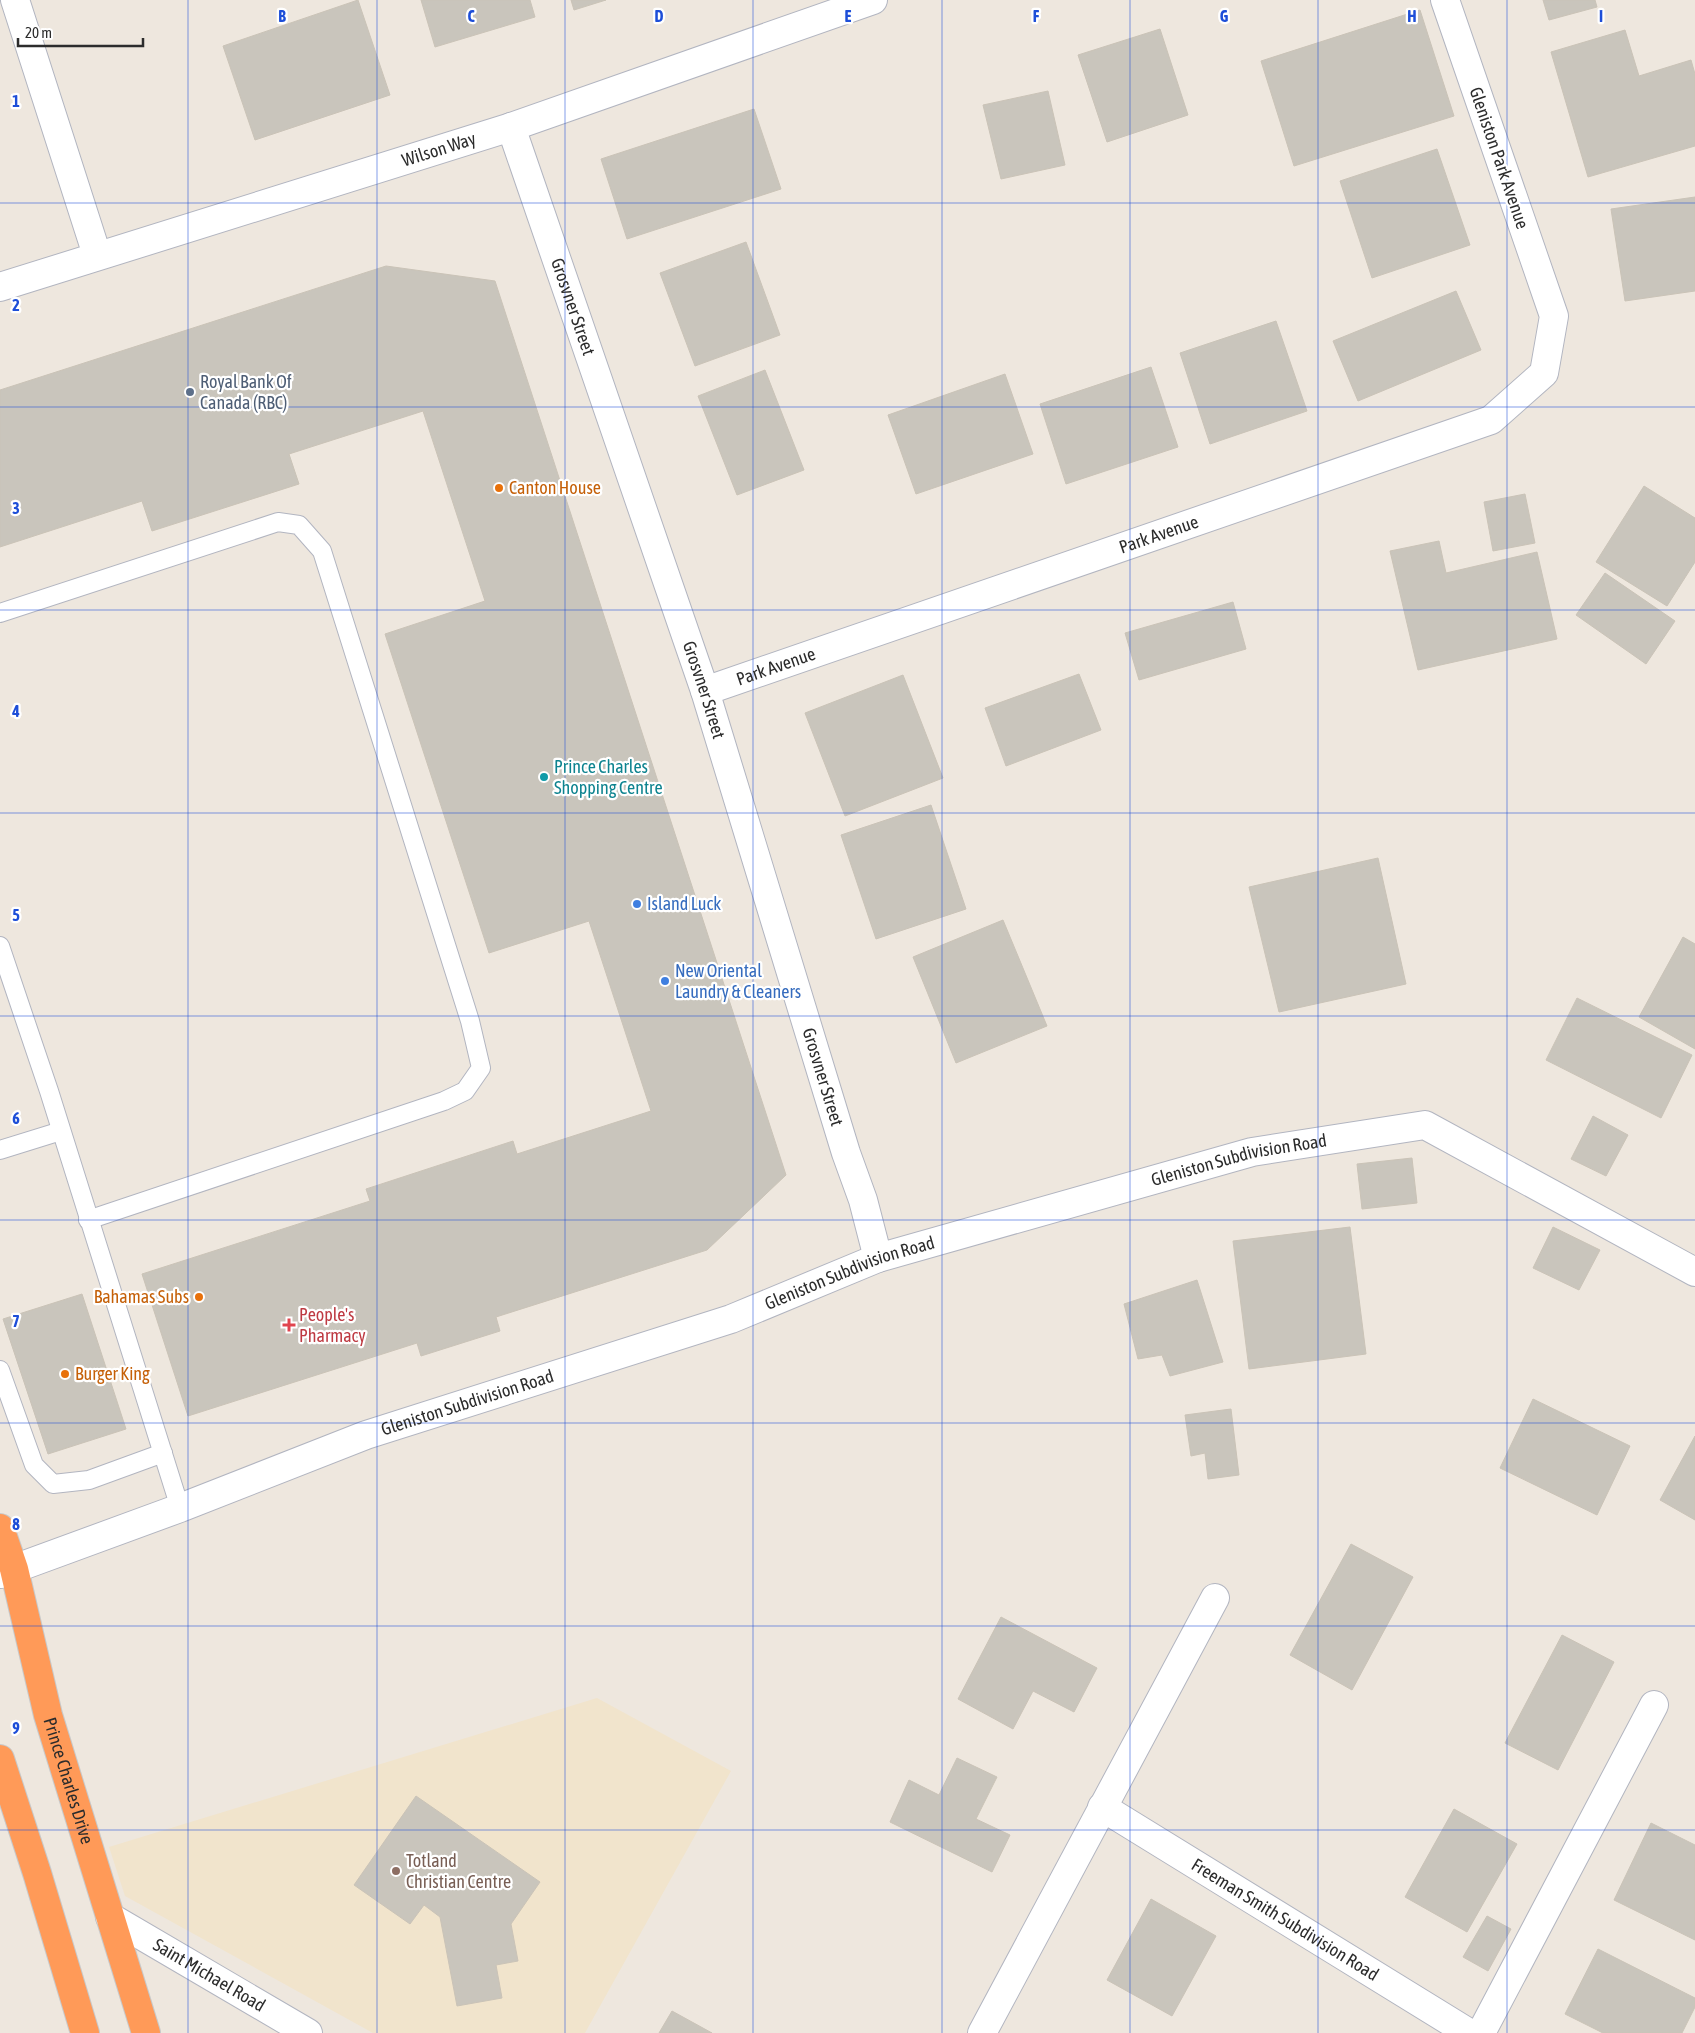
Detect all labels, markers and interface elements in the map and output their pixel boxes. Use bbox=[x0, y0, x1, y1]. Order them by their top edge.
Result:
text: B bbox=[278, 7, 286, 25]
text: C bbox=[467, 7, 475, 25]
text: D bbox=[655, 7, 664, 25]
text: E bbox=[845, 7, 852, 25]
text: F bbox=[1033, 7, 1040, 25]
text: G bbox=[1220, 7, 1229, 25]
text: H bbox=[1407, 7, 1417, 25]
text: I bbox=[1599, 7, 1603, 25]
scale bar bbox=[18, 15, 142, 47]
text: 20 m bbox=[25, 24, 52, 41]
street label: Gleniston Park Avenue bbox=[1465, 84, 1534, 231]
text: 1 bbox=[12, 92, 20, 110]
street label: Wilson Way bbox=[399, 128, 478, 170]
street label: Grosvner Street bbox=[547, 255, 600, 358]
text: 2 bbox=[12, 296, 20, 314]
place label: Royal Bank Of Canada (RBC) bbox=[200, 371, 292, 413]
marker: Royal Bank Of Canada (RBC) bbox=[184, 386, 196, 398]
place label: Canton House bbox=[509, 477, 601, 498]
marker: Canton House bbox=[493, 482, 505, 494]
text: 3 bbox=[12, 499, 20, 517]
street label: Park Avenue bbox=[1116, 511, 1201, 557]
street label: Grosvner Street bbox=[679, 638, 730, 741]
street label: Park Avenue bbox=[733, 643, 818, 689]
text: 4 bbox=[11, 702, 20, 720]
place label: Prince Charles Shopping Centre bbox=[554, 756, 663, 798]
marker: Prince Charles Shopping Centre bbox=[538, 771, 550, 783]
place label: Island Luck bbox=[647, 893, 721, 914]
marker: Island Luck bbox=[631, 898, 643, 910]
text: 5 bbox=[12, 906, 20, 924]
place label: New Oriental Laundry & Cleaners bbox=[675, 960, 801, 1002]
marker: New Oriental Laundry & Cleaners bbox=[659, 975, 671, 987]
street label: Grosvner Street bbox=[798, 1025, 848, 1128]
text: 6 bbox=[12, 1109, 20, 1127]
street label: Gleniston Subdivision Road bbox=[1149, 1129, 1328, 1190]
street label: Gleniston Subdivision Road bbox=[761, 1232, 937, 1314]
place label: Bahamas Subs bbox=[94, 1286, 189, 1307]
marker: Bahamas Subs bbox=[193, 1291, 205, 1303]
place label: People's Pharmacy bbox=[299, 1304, 366, 1346]
text: 7 bbox=[12, 1312, 20, 1330]
marker: People's Pharmacy bbox=[283, 1319, 295, 1331]
place label: Burger King bbox=[75, 1363, 150, 1384]
street label: Gleniston Subdivision Road bbox=[378, 1365, 556, 1440]
marker: Burger King bbox=[59, 1368, 71, 1380]
text: 8 bbox=[12, 1515, 20, 1533]
street label: Prince Charles Drive bbox=[39, 1715, 98, 1846]
text: 9 bbox=[12, 1719, 20, 1737]
place label: Totland Christian Centre bbox=[406, 1850, 511, 1892]
street label: Freeman Smith Subdivision Road bbox=[1188, 1854, 1383, 1985]
marker: Totland Christian Centre bbox=[390, 1865, 402, 1877]
street label: Saint Michael Road bbox=[150, 1934, 269, 2016]

